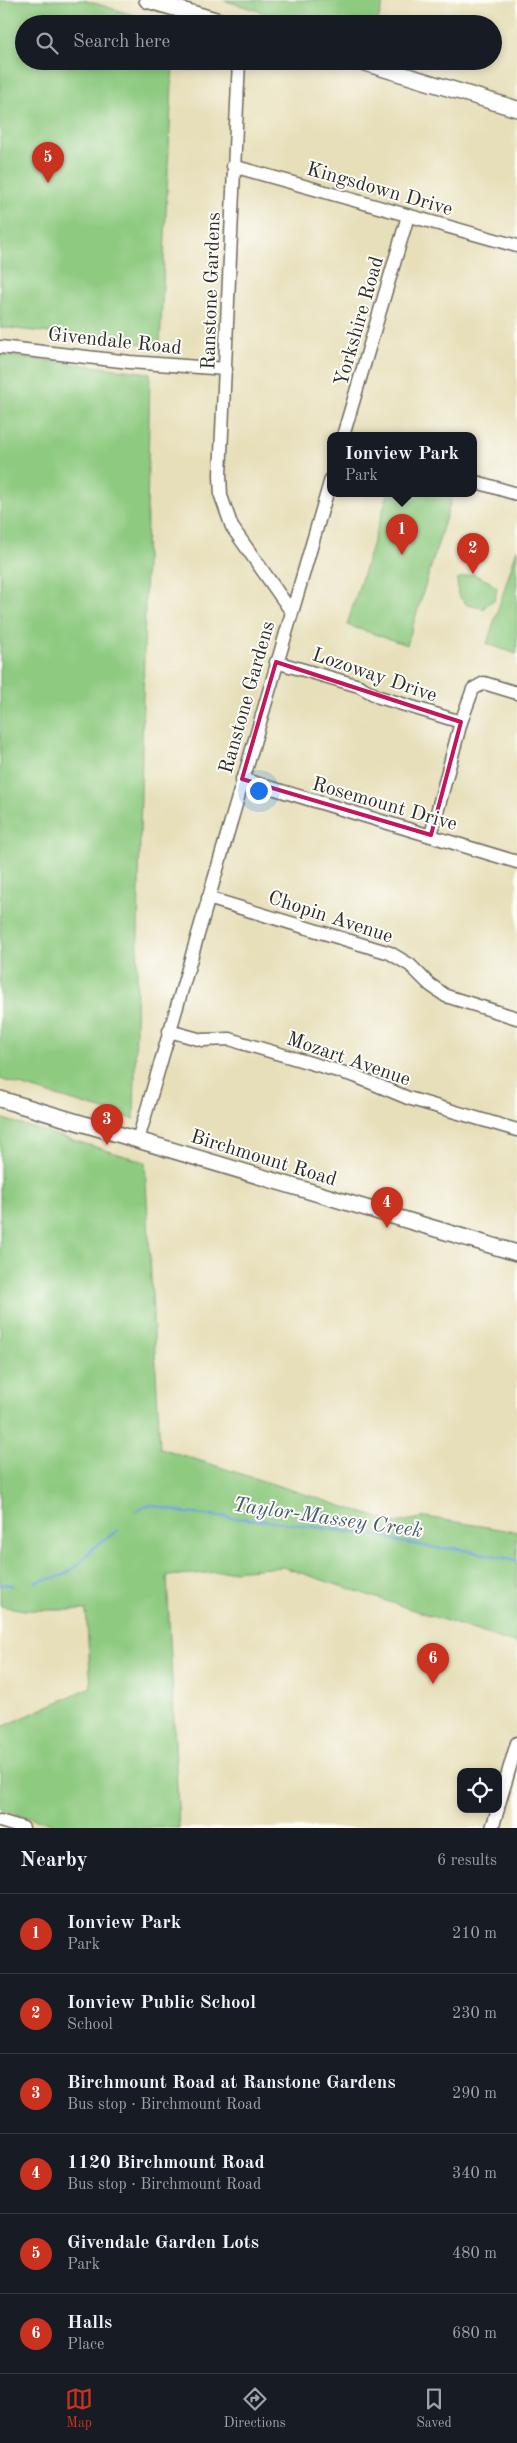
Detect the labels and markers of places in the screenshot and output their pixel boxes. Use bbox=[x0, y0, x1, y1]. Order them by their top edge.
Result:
pin: 5 bbox=[32, 142, 64, 183]
pin: 1 bbox=[386, 514, 418, 555]
pin: 2 bbox=[457, 533, 489, 574]
pin: 3 bbox=[91, 1104, 123, 1145]
pin: 4 bbox=[371, 1187, 403, 1228]
pin: 6 bbox=[417, 1643, 449, 1684]

